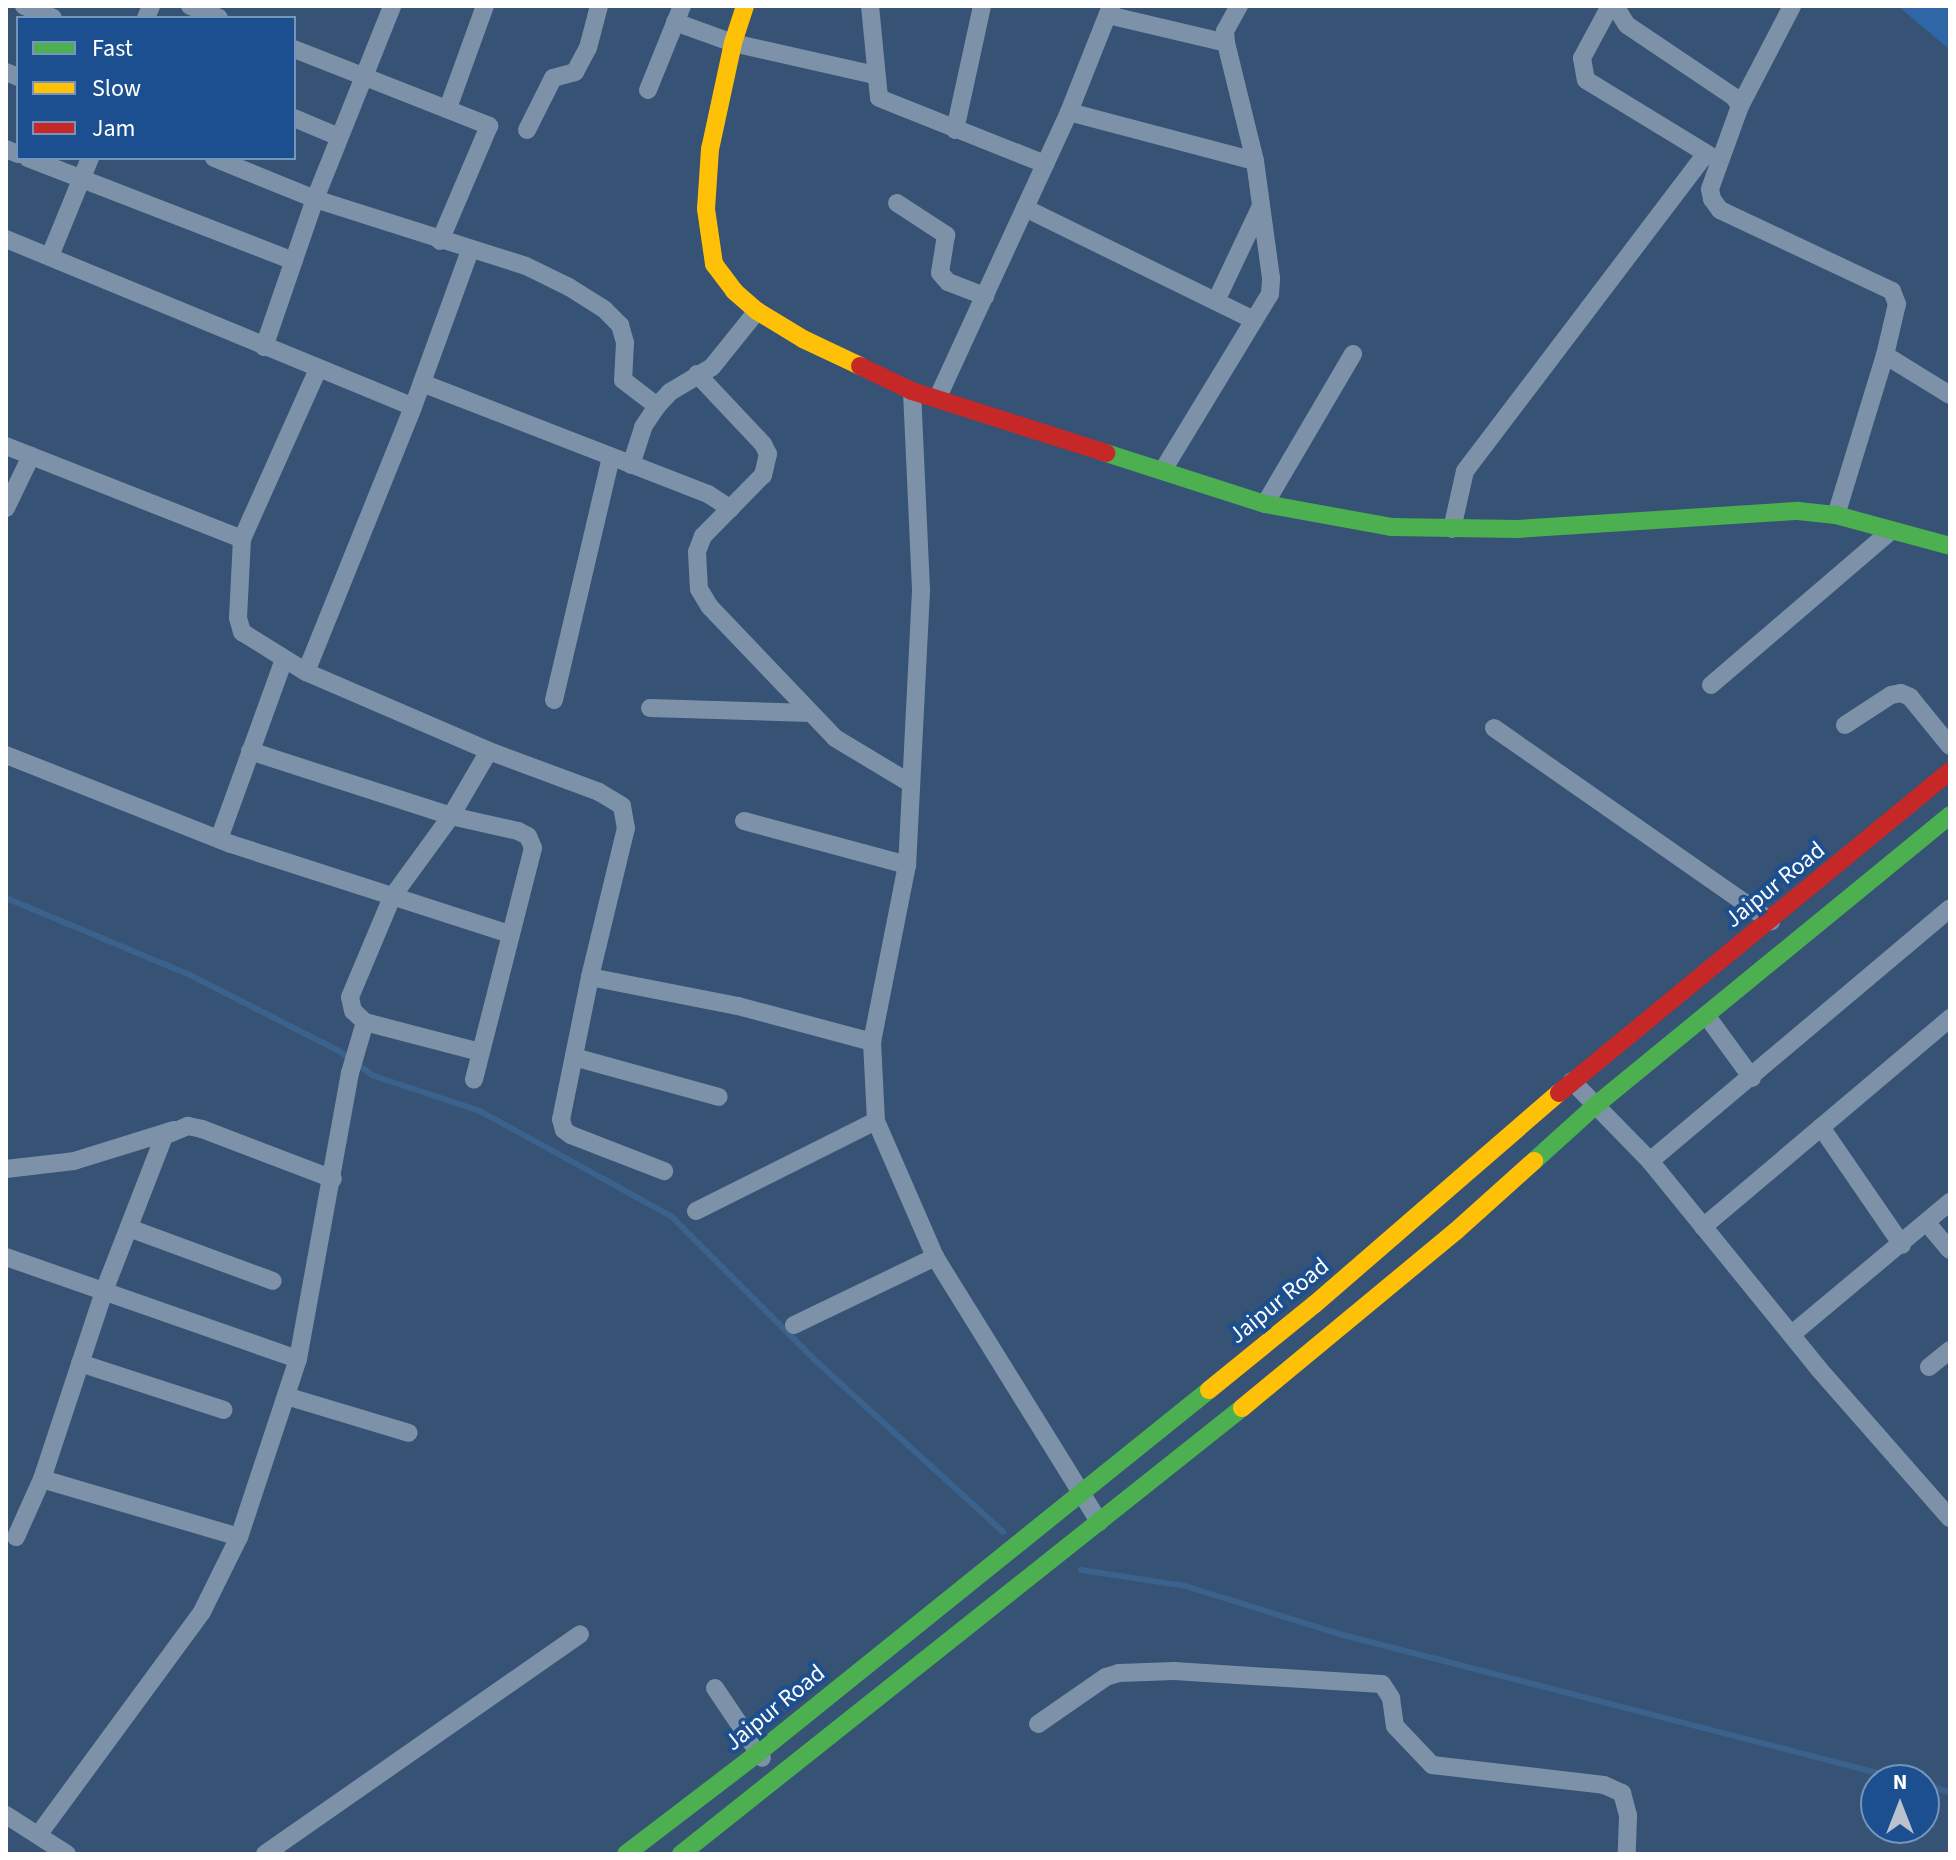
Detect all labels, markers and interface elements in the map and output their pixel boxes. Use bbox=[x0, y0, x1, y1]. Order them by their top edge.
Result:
legend bbox=[16, 16, 296, 160]
text: Fast bbox=[92, 31, 133, 66]
text: Slow bbox=[92, 71, 141, 106]
text: Jam bbox=[92, 111, 136, 146]
street label: Jaipur Road bbox=[1719, 836, 1831, 934]
street label: Jaipur Road bbox=[1223, 1252, 1335, 1350]
street label: Jaipur Road bbox=[719, 1659, 831, 1757]
north arrow bbox=[1860, 1764, 1940, 1844]
text: N bbox=[1893, 1766, 1907, 1798]

